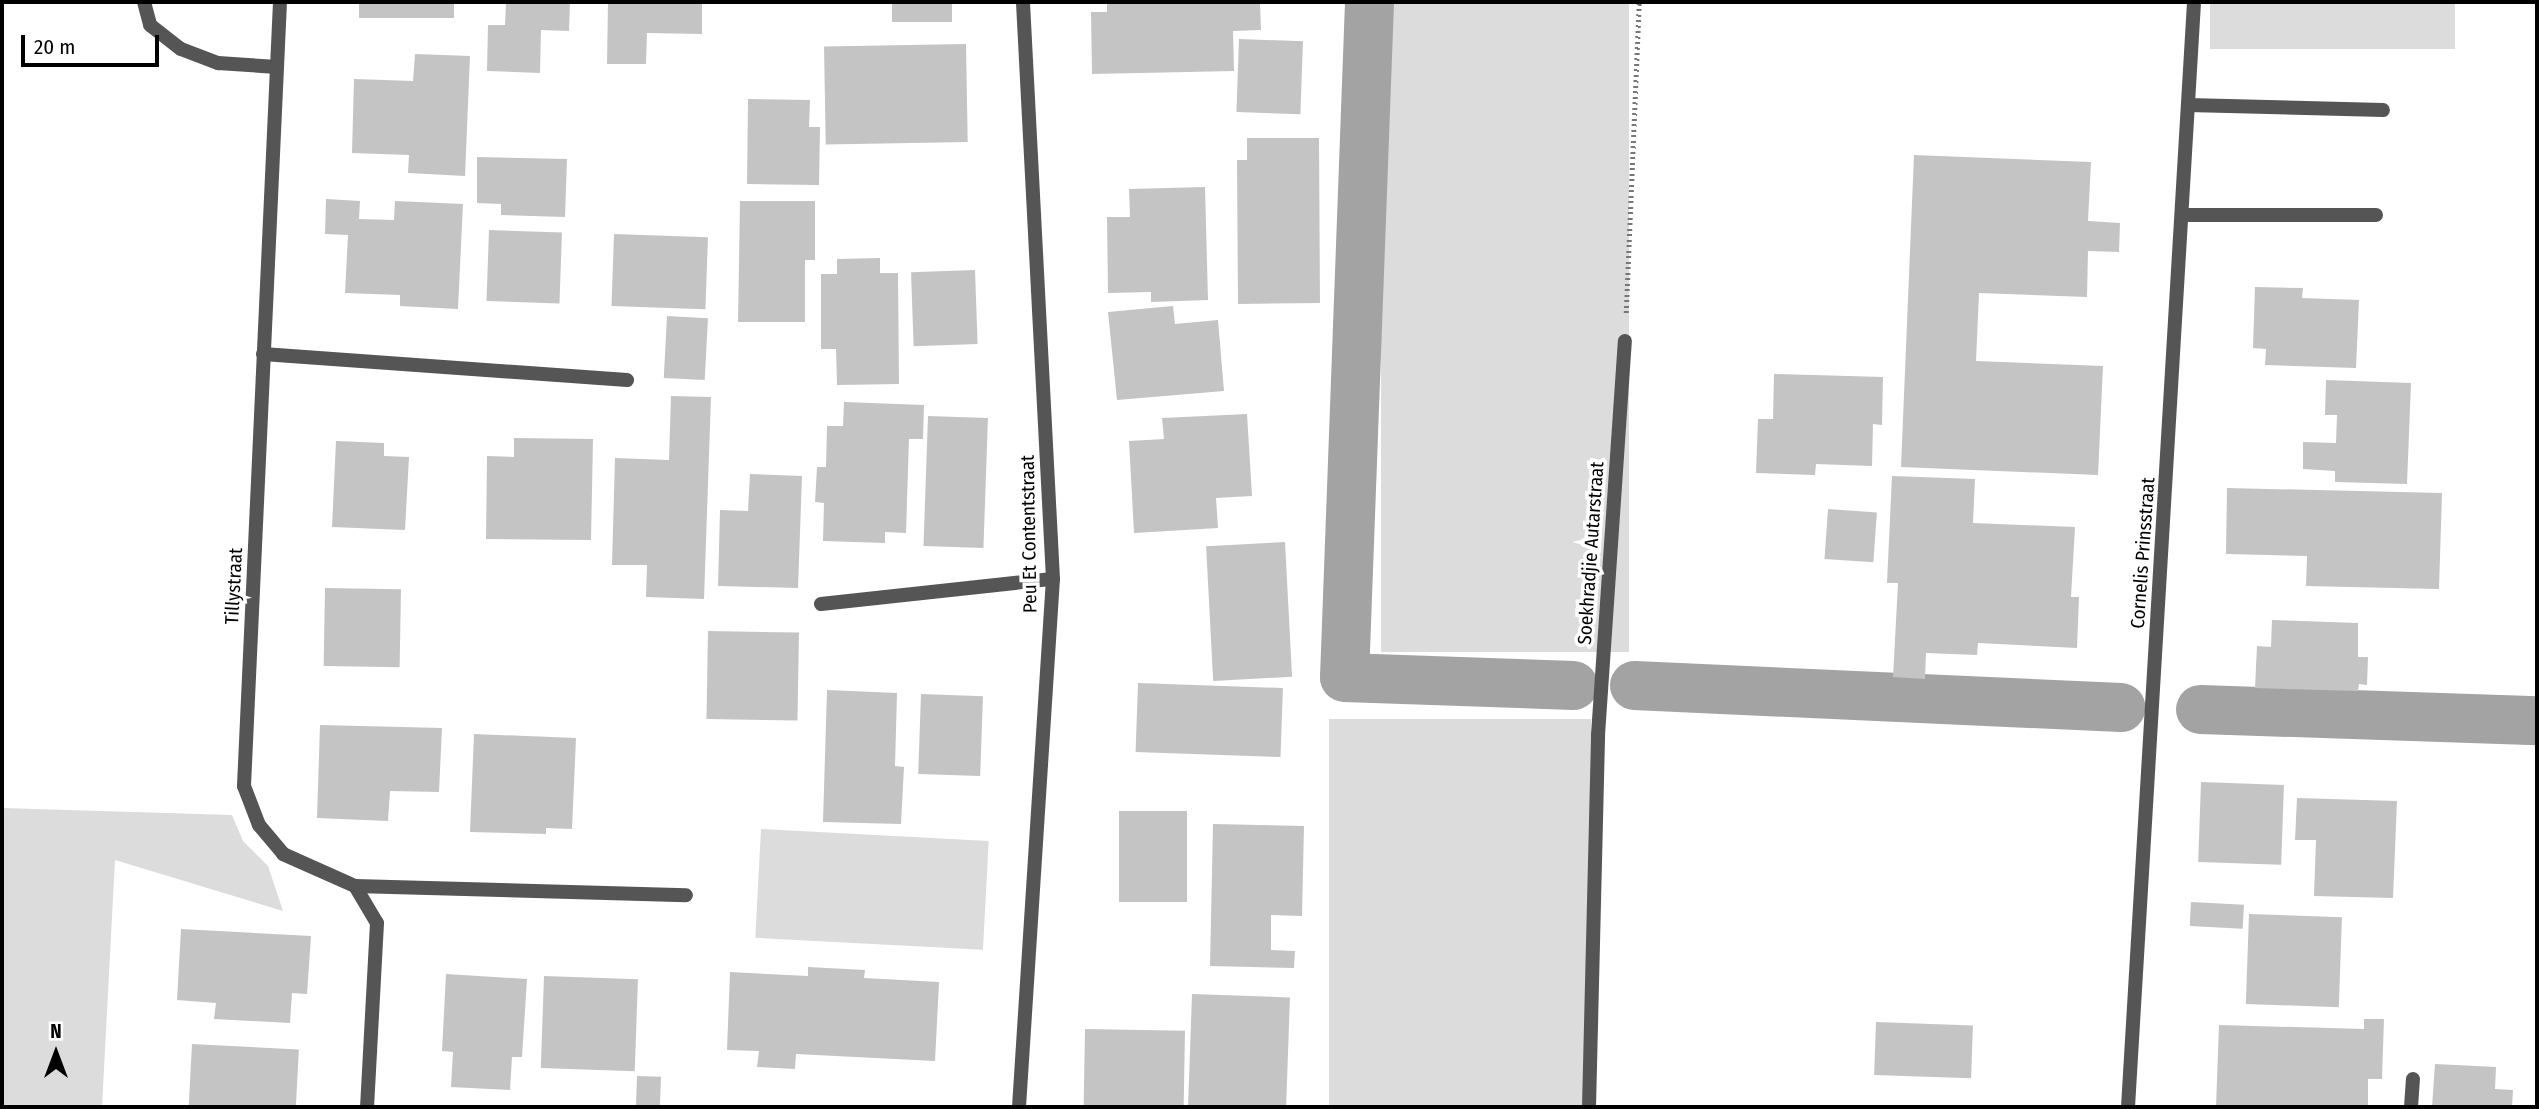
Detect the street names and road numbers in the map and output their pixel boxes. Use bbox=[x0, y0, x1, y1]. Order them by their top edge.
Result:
street label: Peu Et Contentstraat bbox=[1016, 455, 1042, 613]
street label: Soekhradjie Autarstraat bbox=[1573, 461, 1609, 645]
street label: Cornelis Prinsstraat bbox=[2126, 477, 2160, 629]
street label: Tillystraat bbox=[221, 547, 247, 625]

